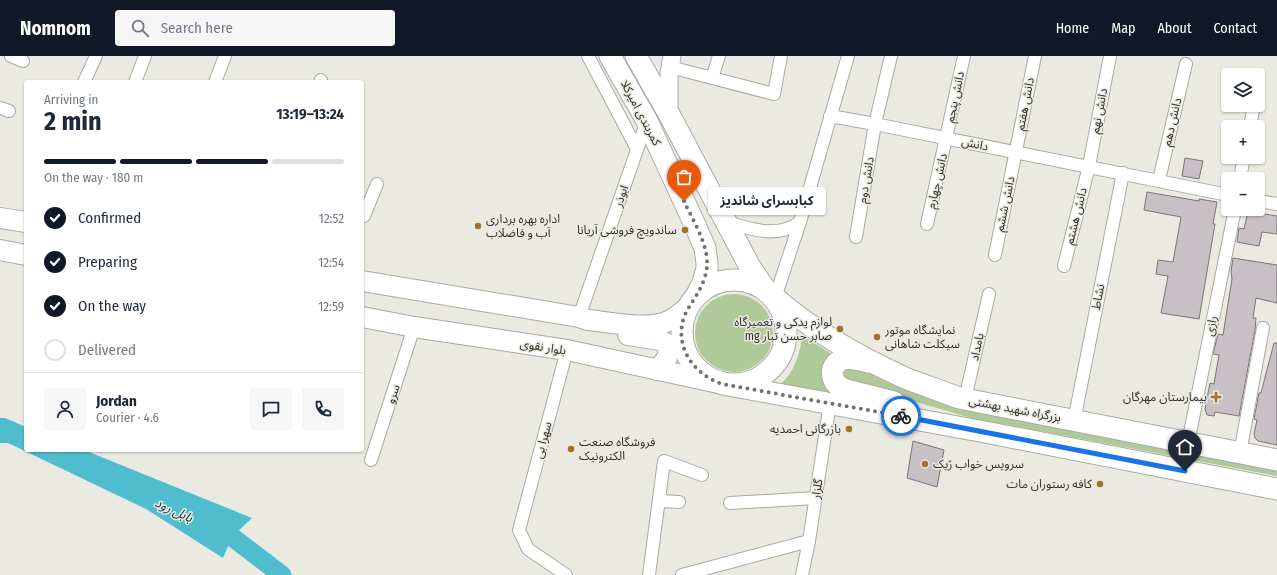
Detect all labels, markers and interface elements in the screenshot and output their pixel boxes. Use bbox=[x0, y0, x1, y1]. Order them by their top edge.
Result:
search box bbox=[115, 10, 395, 46]
text: Nomnom bbox=[20, 17, 91, 40]
icon: search bbox=[129, 17, 151, 39]
text: Search here bbox=[161, 19, 233, 37]
text: Home bbox=[1056, 20, 1089, 37]
text: Map bbox=[1111, 20, 1135, 37]
text: About bbox=[1157, 20, 1192, 37]
text: Contact bbox=[1214, 20, 1257, 37]
map controls bbox=[1221, 68, 1265, 216]
button: layers bbox=[1221, 68, 1265, 112]
street label: دانش پنجم bbox=[943, 70, 969, 124]
street label: دانش هفتم bbox=[1013, 76, 1039, 132]
street label: کمربندی امیرکلا bbox=[618, 78, 665, 149]
street label: دانش نهم bbox=[1088, 87, 1112, 135]
text: Arriving in bbox=[44, 92, 98, 107]
street label: دانش دهم bbox=[1160, 96, 1186, 148]
text: 13:19–13:24 bbox=[276, 105, 344, 123]
text: 2 min bbox=[44, 106, 102, 137]
button: + bbox=[1221, 120, 1265, 164]
street label: دانش bbox=[960, 134, 990, 154]
street label: دانش چهارم bbox=[924, 152, 952, 210]
street label: دانش دوم bbox=[855, 155, 879, 205]
pin bbox=[667, 160, 701, 201]
icon: bag bbox=[673, 166, 695, 188]
text: On the way · 180 m bbox=[44, 170, 143, 185]
button: − bbox=[1221, 172, 1265, 216]
street label: دانش ششم bbox=[992, 175, 1020, 233]
street label: ابوذر bbox=[610, 183, 631, 210]
street label: دانش هشتم bbox=[1062, 186, 1092, 246]
callout: کبابسرای شاندیز bbox=[708, 187, 826, 215]
text: کبابسرای شاندیز bbox=[720, 193, 814, 208]
icon: check bbox=[44, 207, 66, 229]
text: Confirmed bbox=[78, 209, 141, 227]
text: 12:52 bbox=[319, 211, 344, 226]
place label: اداره بهره برداری آب و فاضلاب bbox=[486, 212, 560, 240]
marker: اداره بهره برداری آب و فاضلاب bbox=[473, 221, 483, 231]
place label: ساندویچ فروشی آریانا bbox=[577, 223, 677, 239]
marker: ساندویچ فروشی آریانا bbox=[680, 225, 690, 235]
icon: check bbox=[44, 251, 66, 273]
text: Preparing bbox=[78, 253, 137, 271]
text: 12:54 bbox=[318, 255, 344, 270]
street label: نشاط bbox=[1089, 283, 1107, 311]
icon: check bbox=[44, 295, 66, 317]
text: On the way bbox=[78, 297, 146, 315]
text: 12:59 bbox=[318, 299, 344, 314]
place label: لوازم یدکی و تعمیرگاه mg صابر حسن تبار bbox=[734, 315, 832, 343]
street label: رازی bbox=[1202, 315, 1220, 337]
place label: نمایشگاه موتور سیکلت شاهانی bbox=[884, 323, 960, 351]
marker: لوازم یدکی و تعمیرگاه mg صابر حسن تبار bbox=[835, 324, 845, 334]
marker: نمایشگاه موتور سیکلت شاهانی bbox=[872, 332, 882, 342]
street label: بامداد bbox=[967, 332, 987, 362]
street label: بلوار نقوی bbox=[519, 336, 567, 358]
text: Delivered bbox=[78, 341, 136, 359]
street label: سرو bbox=[383, 383, 403, 405]
button: person bbox=[44, 388, 86, 430]
button: chat bbox=[250, 388, 292, 430]
button: phone bbox=[302, 388, 344, 430]
place label: بیمارستان مهرگان bbox=[1123, 390, 1207, 404]
marker: بیمارستان مهرگان bbox=[1210, 391, 1222, 403]
text: Jordan bbox=[96, 392, 137, 410]
street label: بزرگراه شهید بهشتی bbox=[968, 393, 1062, 425]
courier bbox=[881, 396, 921, 436]
icon: bike bbox=[890, 405, 912, 427]
text: Courier · 4.6 bbox=[96, 410, 159, 425]
street label: سهرا بی bbox=[531, 420, 555, 460]
place label: بازرگانی احمدیه bbox=[770, 422, 841, 436]
marker: بازرگانی احمدیه bbox=[844, 424, 854, 434]
pin bbox=[1168, 430, 1202, 471]
place label: فروشگاه صنعت الکترونیک bbox=[579, 435, 655, 463]
icon: home bbox=[1174, 436, 1196, 458]
marker: فروشگاه صنعت الکترونیک bbox=[566, 444, 576, 454]
place label: سرویس خواب ژیک bbox=[933, 457, 1024, 471]
marker: سرویس خواب ژیک bbox=[920, 459, 930, 469]
street label: گلزار bbox=[809, 477, 825, 501]
place label: کافه رستوران مات bbox=[1006, 477, 1093, 491]
marker: کافه رستوران مات bbox=[1095, 479, 1105, 489]
water label: بابل رود bbox=[152, 495, 196, 526]

